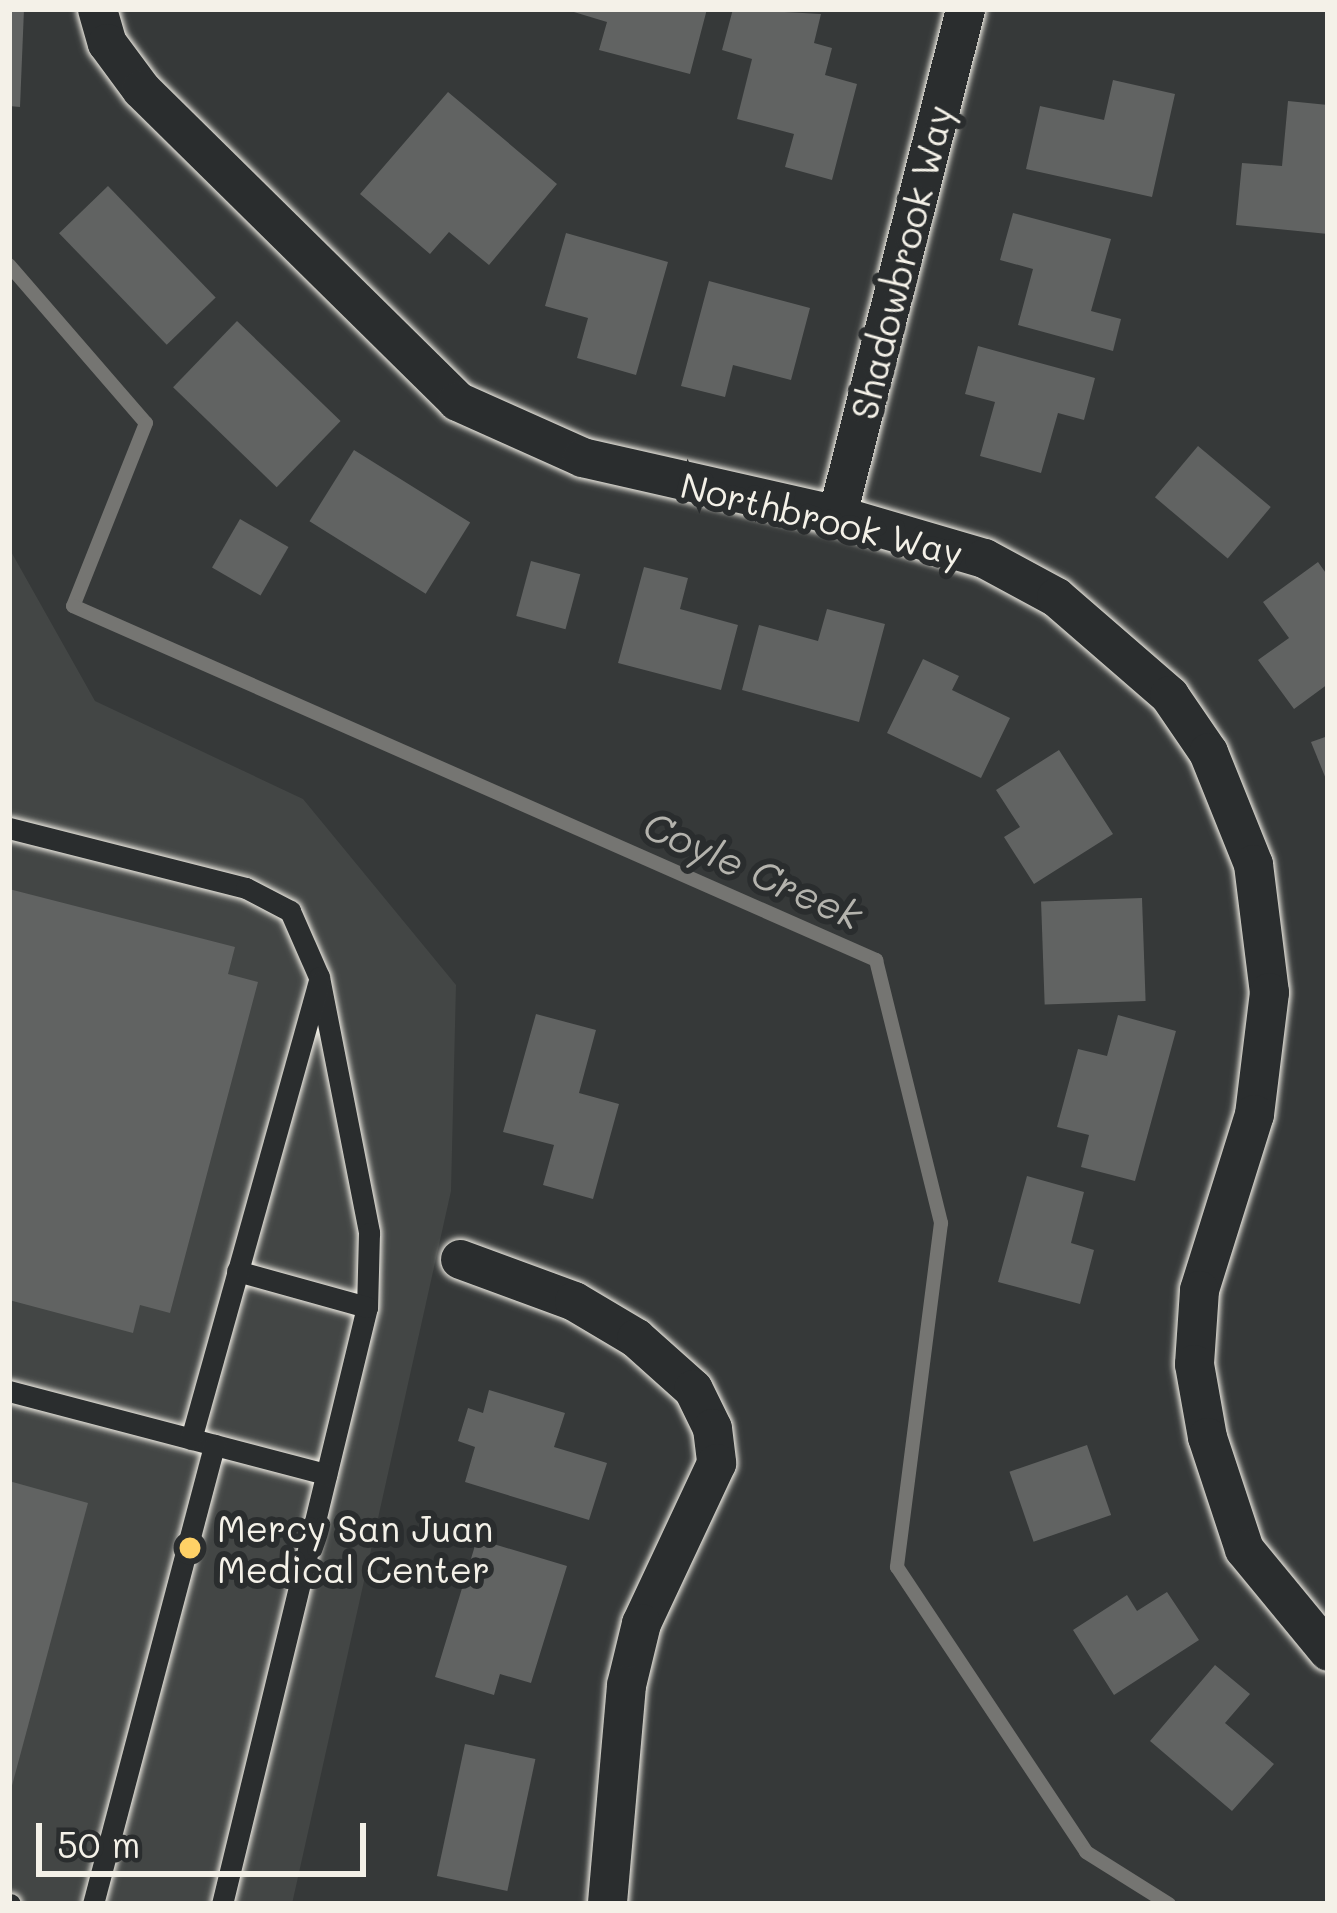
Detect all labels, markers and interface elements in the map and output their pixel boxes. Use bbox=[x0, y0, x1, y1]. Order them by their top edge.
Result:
street label: Shadowbrook Way bbox=[841, 100, 961, 424]
street label: Northbrook Way bbox=[676, 462, 968, 574]
water label: Coyle Creek bbox=[637, 801, 869, 939]
place label: Mercy San Juan Medical Center bbox=[217, 1505, 494, 1590]
marker: Mercy San Juan Medical Center bbox=[174, 1532, 206, 1564]
scale bar bbox=[42, 1799, 372, 1873]
text: 50 m bbox=[57, 1820, 140, 1867]

